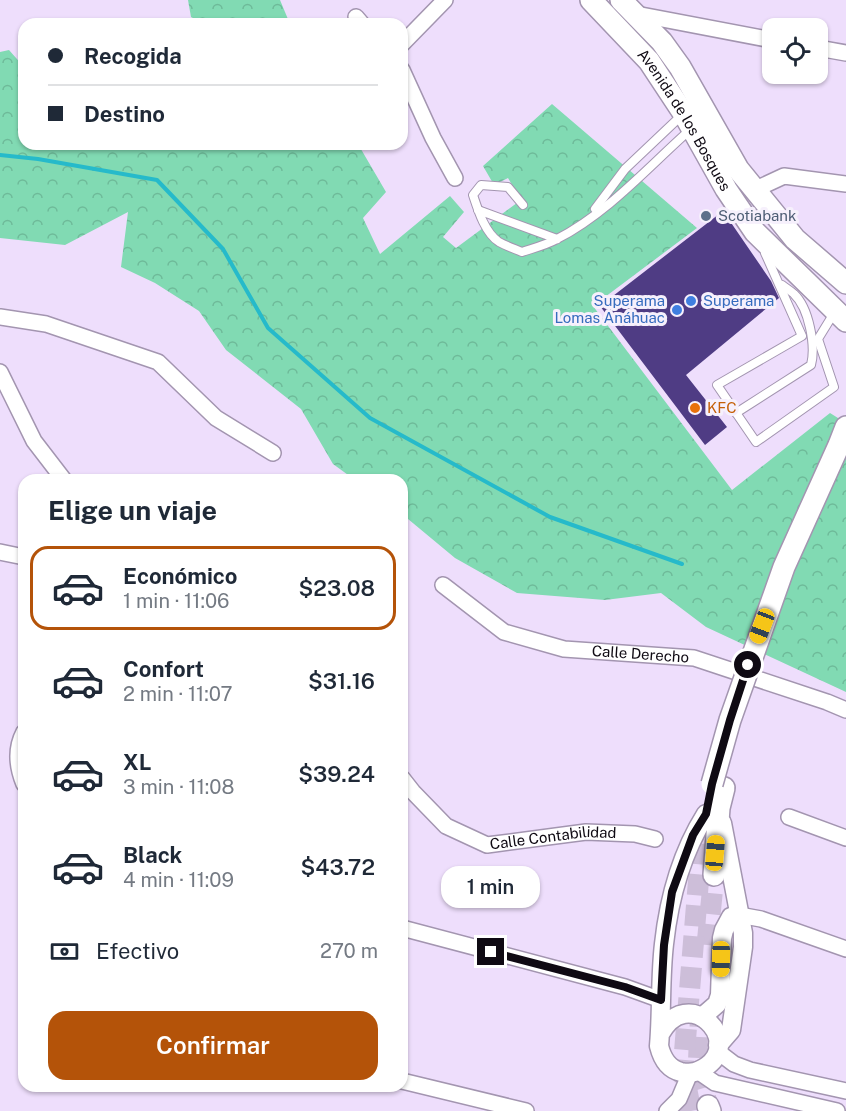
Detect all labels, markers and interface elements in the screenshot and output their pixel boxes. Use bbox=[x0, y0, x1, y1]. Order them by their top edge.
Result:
map controls bbox=[762, 18, 828, 84]
button: locate bbox=[762, 18, 828, 84]
text: Recogida bbox=[84, 43, 182, 69]
street label: Avenida de los Bosques bbox=[634, 45, 734, 194]
text: Destino bbox=[84, 101, 165, 127]
place label: Scotiabank bbox=[718, 207, 796, 224]
marker: Scotiabank bbox=[699, 209, 713, 223]
place label: Superama Lomas Anáhuac bbox=[554, 292, 665, 326]
place label: Superama bbox=[703, 292, 774, 309]
marker: Superama bbox=[684, 294, 698, 308]
marker: Superama Lomas Anáhuac bbox=[670, 303, 684, 317]
place label: KFC bbox=[707, 399, 736, 416]
marker: KFC bbox=[688, 401, 702, 415]
text: Elige un viaje bbox=[48, 494, 217, 526]
icon: car bbox=[51, 561, 105, 615]
text: Económico bbox=[123, 563, 238, 589]
text: $23.08 bbox=[299, 575, 375, 601]
text: 1 min · 11:06 bbox=[123, 589, 229, 613]
car bbox=[747, 606, 777, 646]
street label: Calle Derecho bbox=[591, 642, 690, 666]
route start bbox=[734, 651, 761, 678]
icon: car bbox=[51, 654, 105, 708]
text: Confort bbox=[123, 656, 204, 682]
text: $31.16 bbox=[308, 668, 375, 694]
text: 2 min · 11:07 bbox=[123, 682, 233, 706]
icon: car bbox=[51, 747, 105, 801]
text: XL bbox=[123, 749, 151, 775]
text: $39.24 bbox=[298, 761, 375, 787]
text: 3 min · 11:08 bbox=[123, 775, 234, 799]
street label: Calle Contabilidad bbox=[489, 823, 617, 853]
car bbox=[704, 834, 726, 872]
icon: car bbox=[51, 840, 105, 894]
text: Black bbox=[123, 842, 182, 868]
text: $43.72 bbox=[301, 854, 375, 880]
callout: 1 min bbox=[442, 865, 540, 907]
text: 4 min · 11:09 bbox=[123, 868, 234, 892]
text: 1 min bbox=[467, 875, 514, 899]
icon: cash bbox=[48, 935, 81, 968]
text: Efectivo bbox=[96, 938, 179, 964]
route end bbox=[477, 938, 504, 965]
text: 270 m bbox=[320, 939, 378, 963]
car bbox=[712, 941, 730, 977]
button: Confirmar bbox=[48, 1011, 378, 1080]

